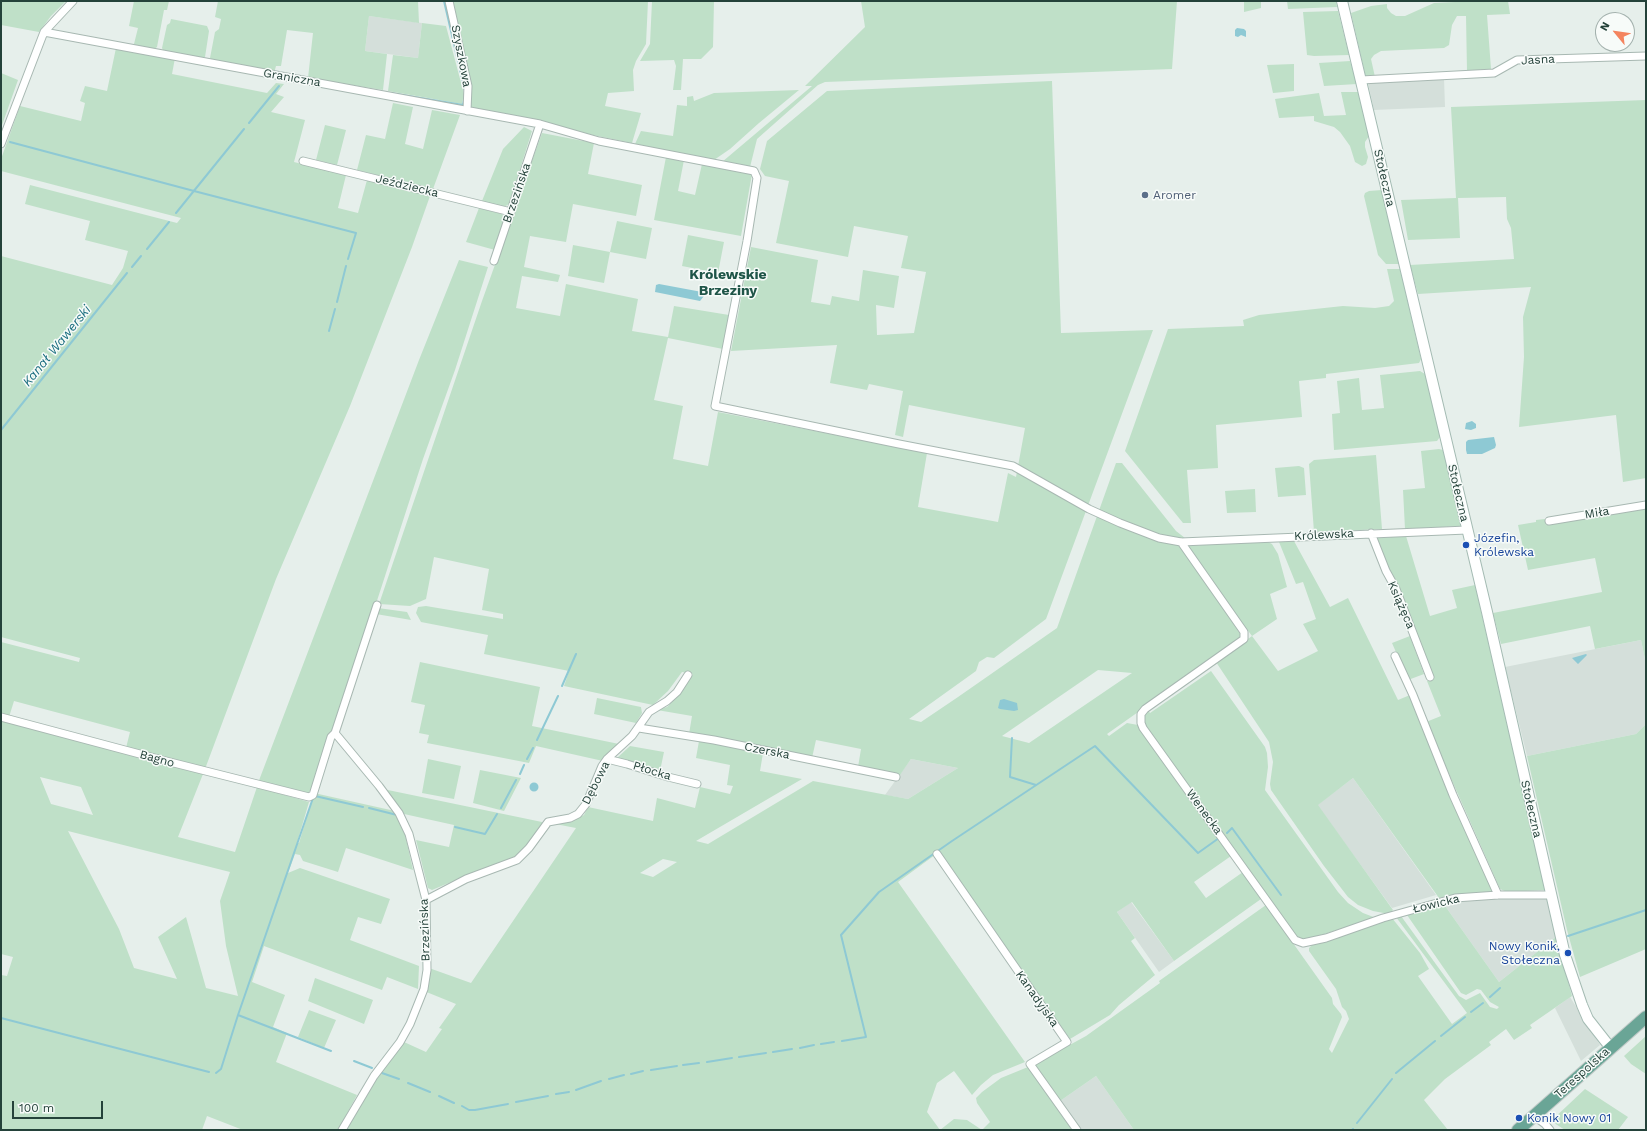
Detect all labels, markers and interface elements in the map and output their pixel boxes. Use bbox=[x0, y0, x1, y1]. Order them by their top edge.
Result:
north arrow bbox=[1595, 12, 1635, 52]
text: N bbox=[1597, 20, 1613, 33]
street label: Szyszkowa bbox=[448, 24, 474, 88]
street label: Jasna bbox=[1521, 52, 1555, 68]
street label: Graniczna bbox=[262, 66, 322, 90]
street label: Stołeczna bbox=[1370, 148, 1398, 208]
street label: Brzezińska bbox=[500, 161, 534, 225]
street label: Jeździecka bbox=[374, 171, 440, 201]
place label: Aromer bbox=[1153, 188, 1196, 202]
marker: Aromer bbox=[1140, 190, 1150, 200]
district label: Królewskie Brzeziny bbox=[689, 267, 767, 300]
water label: Kanał Wawerski bbox=[19, 302, 95, 390]
street label: Stołeczna bbox=[1444, 463, 1472, 523]
street label: Miła bbox=[1584, 504, 1610, 522]
street label: Królewska bbox=[1294, 526, 1354, 544]
place label: Józefin, Królewska bbox=[1474, 531, 1534, 559]
marker: Józefin, Królewska bbox=[1461, 540, 1471, 550]
street label: Książęca bbox=[1384, 579, 1418, 631]
street label: Czerska bbox=[743, 740, 791, 762]
street label: Bagno bbox=[138, 747, 176, 771]
street label: Płocka bbox=[631, 758, 673, 784]
street label: Dębowa bbox=[579, 759, 613, 807]
street label: Stołeczna bbox=[1517, 779, 1545, 839]
street label: Wenecka bbox=[1183, 786, 1225, 838]
street label: Łowicka bbox=[1411, 892, 1461, 916]
street label: Brzezińska bbox=[417, 898, 433, 962]
place label: Nowy Konik, Stołeczna bbox=[1489, 939, 1560, 967]
marker: Nowy Konik, Stołeczna bbox=[1563, 948, 1573, 958]
street label: Kanadyjska bbox=[1012, 968, 1062, 1030]
street label: Terespolska bbox=[1552, 1045, 1612, 1101]
scale bar bbox=[14, 1093, 105, 1119]
text: 100 m bbox=[19, 1101, 54, 1115]
place label: Konik Nowy 01 bbox=[1527, 1111, 1611, 1125]
marker: Konik Nowy 01 bbox=[1514, 1113, 1524, 1123]

